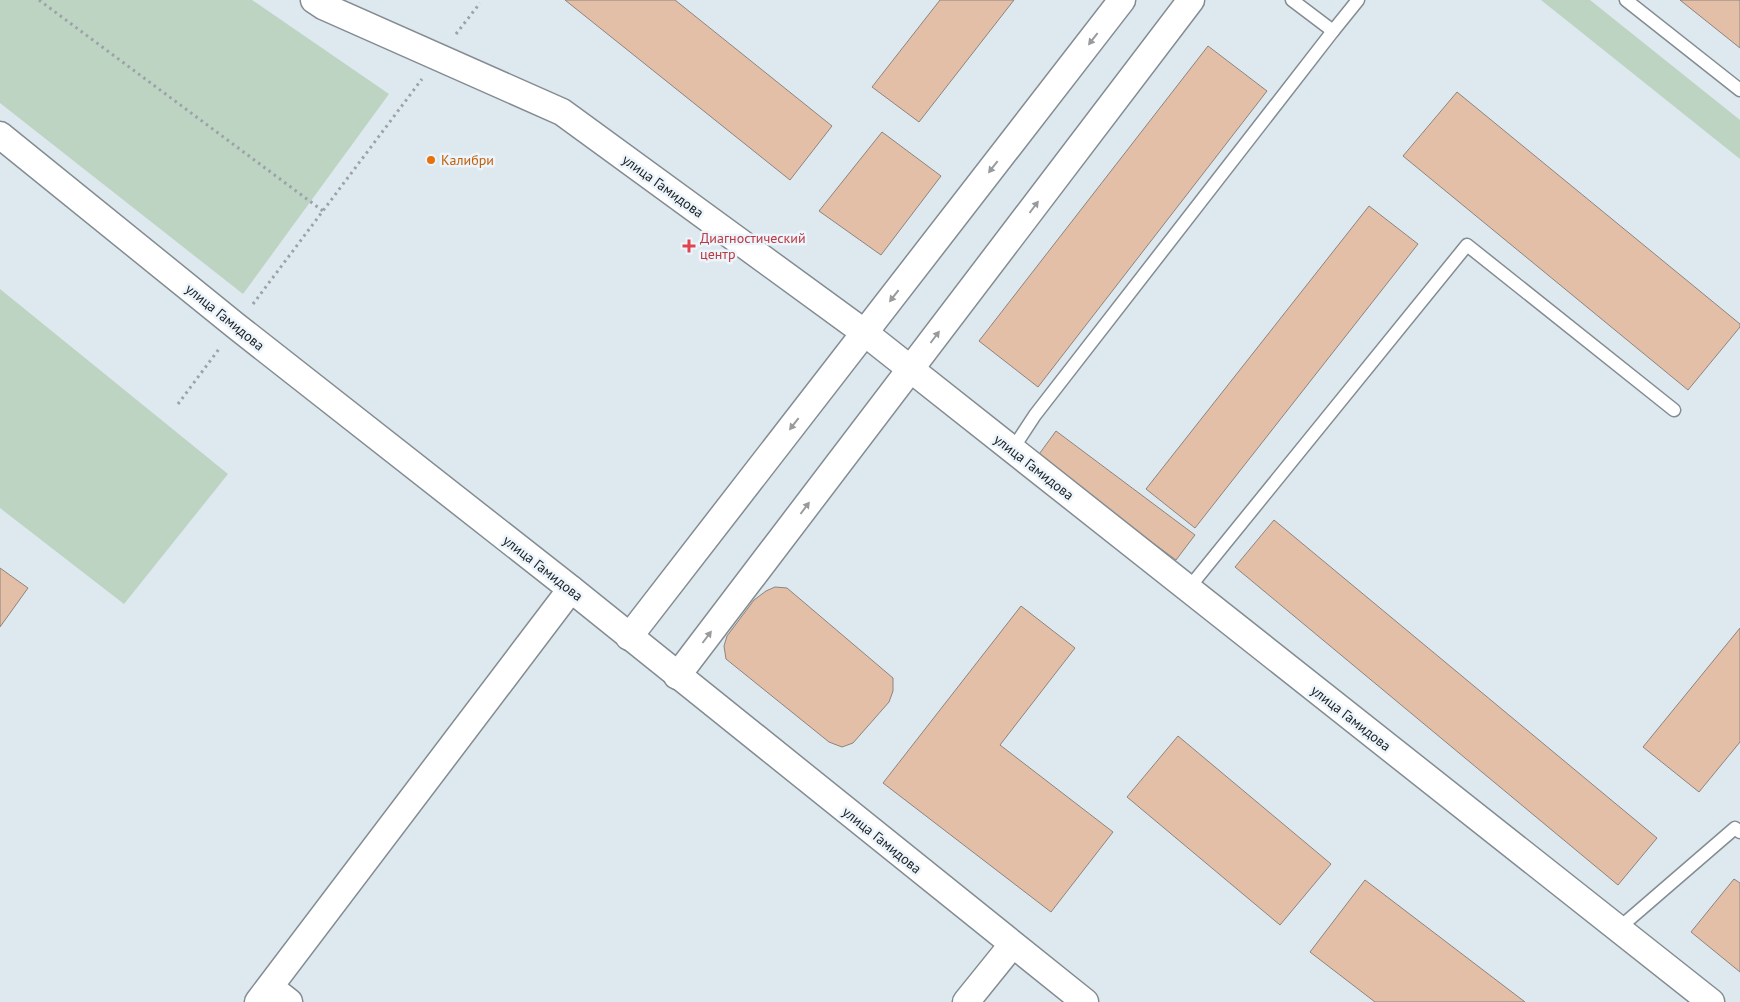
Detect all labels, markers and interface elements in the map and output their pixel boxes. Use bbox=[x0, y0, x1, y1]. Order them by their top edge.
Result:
one-way arrow bbox=[1087, 32, 1098, 45]
street label: улица Гамидова bbox=[619, 150, 707, 222]
place label: Калибри bbox=[441, 151, 494, 169]
marker: Калибри bbox=[425, 154, 437, 166]
one-way arrow bbox=[988, 160, 999, 173]
one-way arrow bbox=[1028, 201, 1039, 214]
place label: Диагностический центр bbox=[700, 229, 806, 263]
marker: Диагностический центр bbox=[682, 239, 696, 253]
street label: улица Гамидова bbox=[182, 280, 268, 354]
one-way arrow bbox=[888, 289, 899, 302]
one-way arrow bbox=[930, 331, 941, 344]
one-way arrow bbox=[789, 417, 799, 431]
street label: улица Гамидова bbox=[990, 430, 1078, 504]
one-way arrow bbox=[800, 502, 811, 515]
street label: улица Гамидова bbox=[499, 531, 587, 605]
one-way arrow bbox=[702, 630, 712, 644]
street label: улица Гамидова bbox=[1307, 681, 1395, 755]
street label: улица Гамидова bbox=[839, 803, 925, 877]

